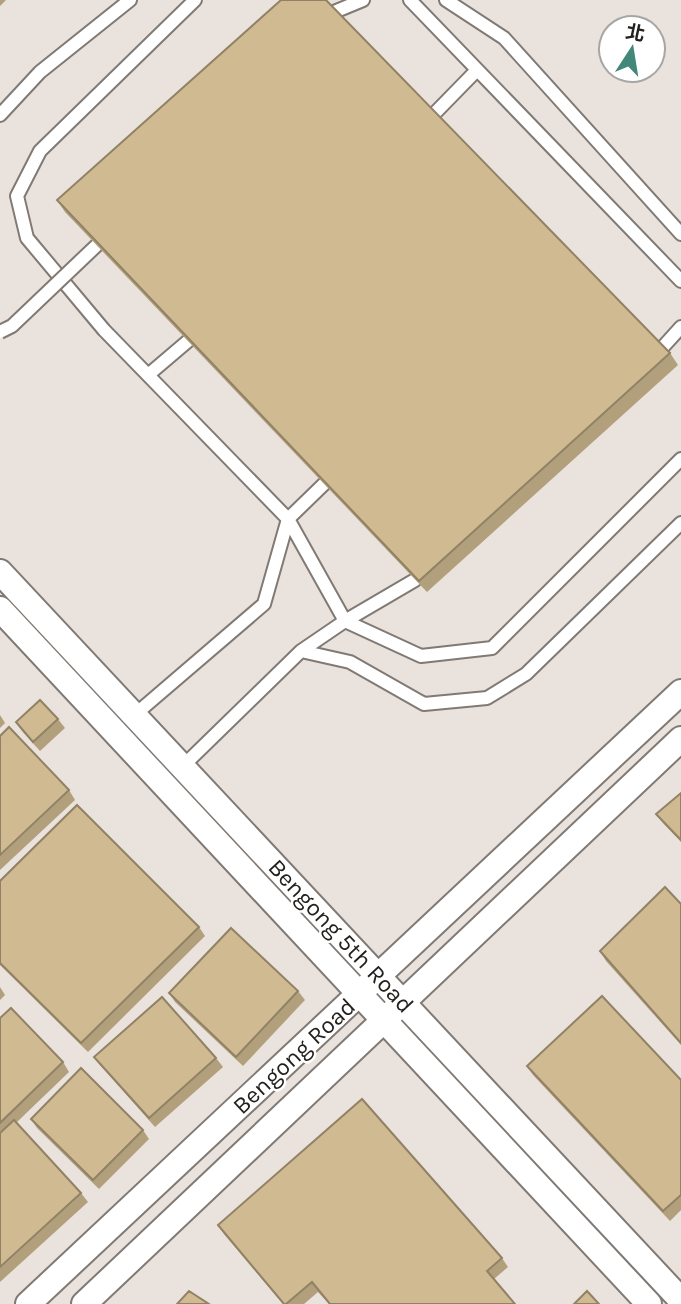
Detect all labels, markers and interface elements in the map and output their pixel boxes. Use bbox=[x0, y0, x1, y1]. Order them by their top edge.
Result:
north arrow bbox=[597, 14, 667, 84]
text: 北 bbox=[624, 21, 647, 46]
street label: Bengong 5th Road bbox=[263, 853, 419, 1019]
street label: Bengong Road bbox=[227, 992, 361, 1120]

